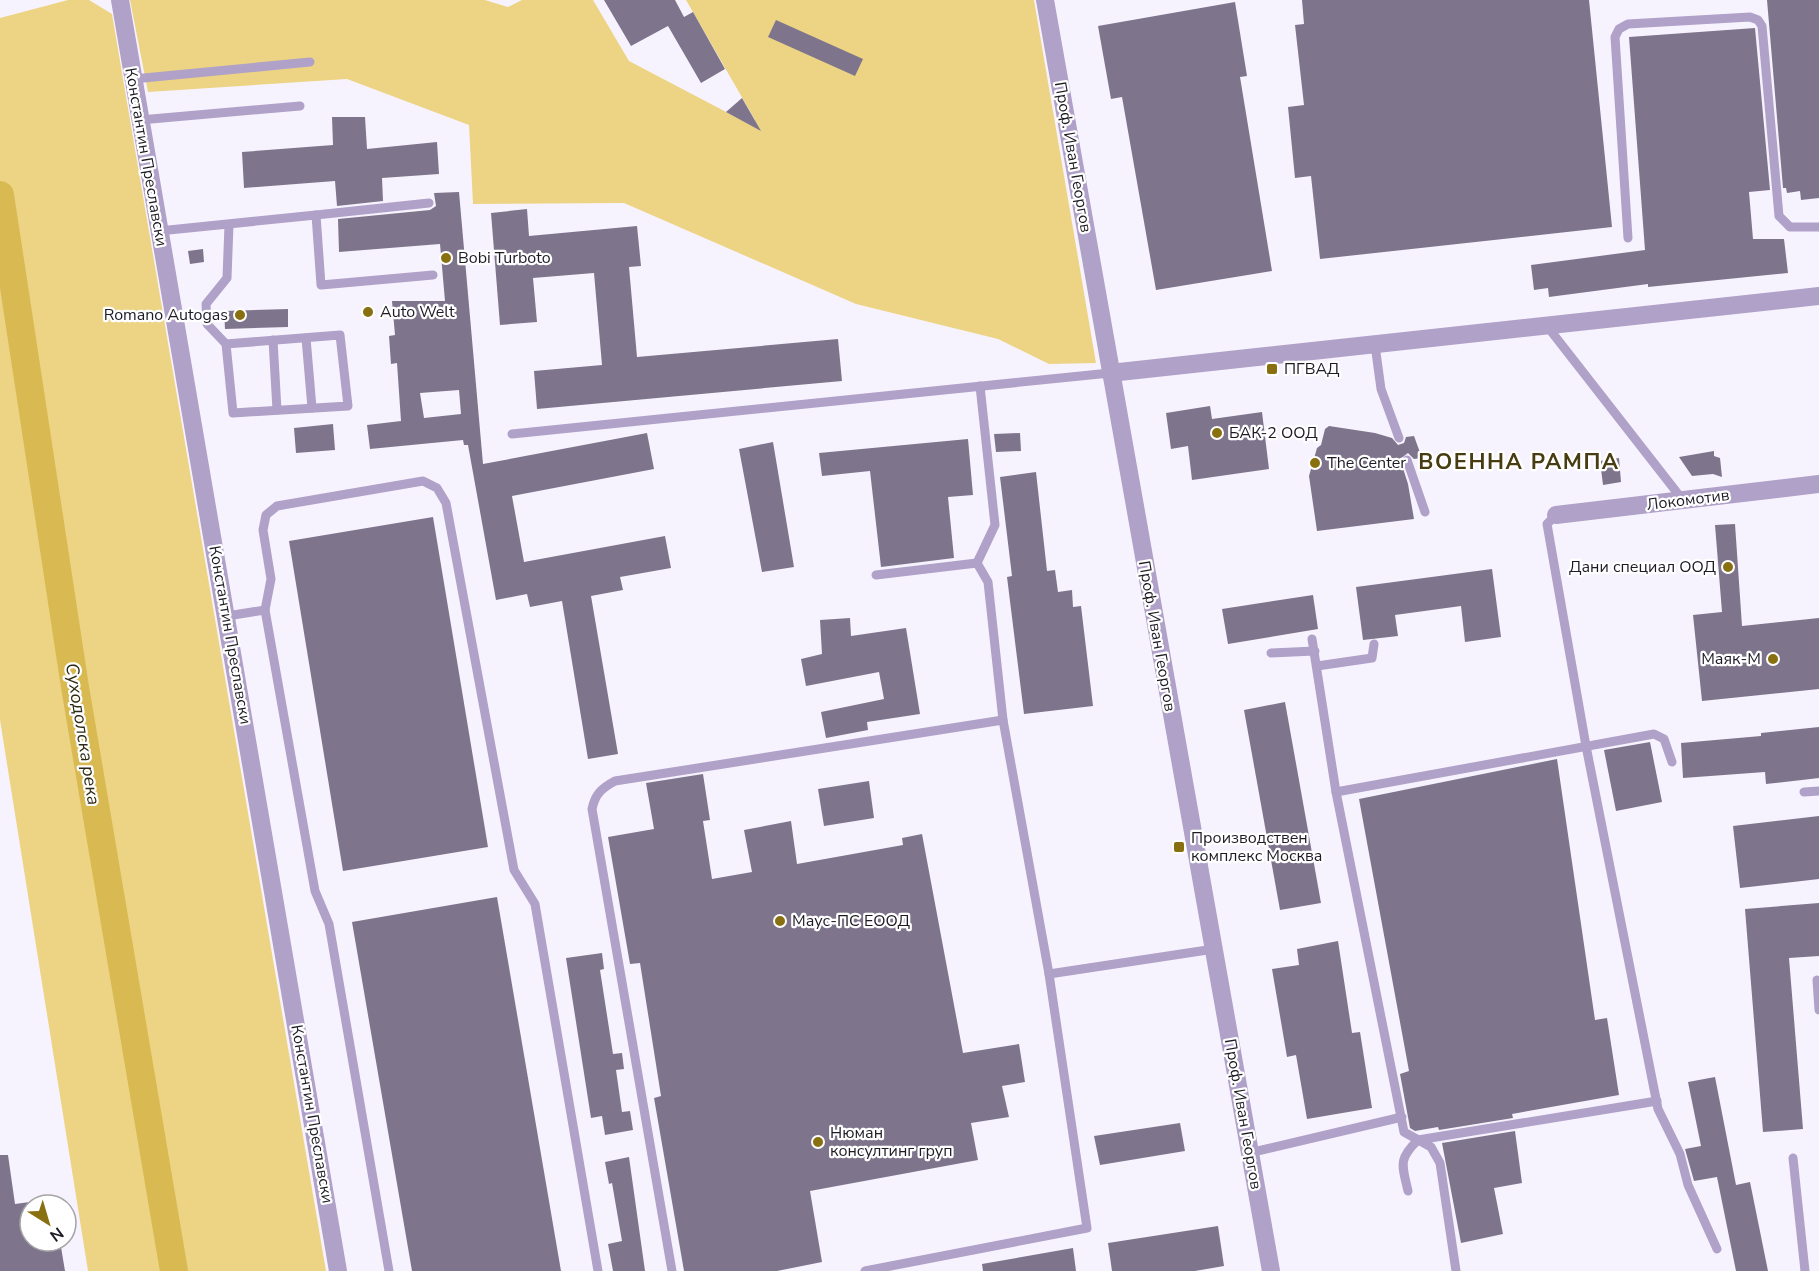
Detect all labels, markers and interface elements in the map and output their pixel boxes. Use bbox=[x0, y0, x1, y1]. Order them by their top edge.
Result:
street label: Константин Преславски bbox=[119, 66, 173, 248]
street label: Проф. Иван Георгов bbox=[1049, 80, 1097, 234]
place label: Bobi Turboto bbox=[458, 247, 551, 269]
marker: Bobi Turboto bbox=[439, 251, 453, 265]
place label: Auto Welt bbox=[380, 301, 455, 323]
place label: Romano Autogas bbox=[104, 304, 228, 326]
marker: Auto Welt bbox=[361, 305, 375, 319]
marker: Romano Autogas bbox=[233, 308, 247, 322]
place label: ПГВАД bbox=[1284, 358, 1340, 380]
marker: ПГВАД bbox=[1265, 362, 1279, 376]
place label: БАК-2 ООД bbox=[1229, 422, 1318, 444]
marker: БАК-2 ООД bbox=[1210, 426, 1224, 440]
district label: ВОЕННА РАМПА bbox=[1418, 447, 1620, 477]
place label: The Center bbox=[1327, 452, 1406, 474]
marker: The Center bbox=[1308, 456, 1322, 470]
street label: Локомотив bbox=[1645, 484, 1731, 516]
street label: Константин Преславски bbox=[203, 544, 257, 726]
place label: Дани специал ООД bbox=[1569, 556, 1717, 578]
street label: Проф. Иван Георгов bbox=[1133, 559, 1181, 713]
marker: Дани специал ООД bbox=[1721, 560, 1735, 574]
place label: Маяк-М bbox=[1701, 648, 1761, 670]
marker: Маяк-М bbox=[1766, 652, 1780, 666]
water label: Суходолска река bbox=[60, 661, 106, 807]
place label: Производствен комплекс Москва bbox=[1191, 827, 1322, 867]
marker: Производствен комплекс Москва bbox=[1172, 840, 1186, 854]
place label: Маус-ПС ЕООД bbox=[792, 910, 910, 932]
marker: Маус-ПС ЕООД bbox=[773, 914, 787, 928]
street label: Константин Преславски bbox=[285, 1023, 339, 1205]
street label: Проф. Иван Георгов bbox=[1219, 1037, 1267, 1191]
place label: Нюман консултинг груп bbox=[830, 1122, 953, 1162]
marker: Нюман консултинг груп bbox=[811, 1135, 825, 1149]
north arrow bbox=[18, 1193, 78, 1253]
text: N bbox=[45, 1222, 68, 1247]

